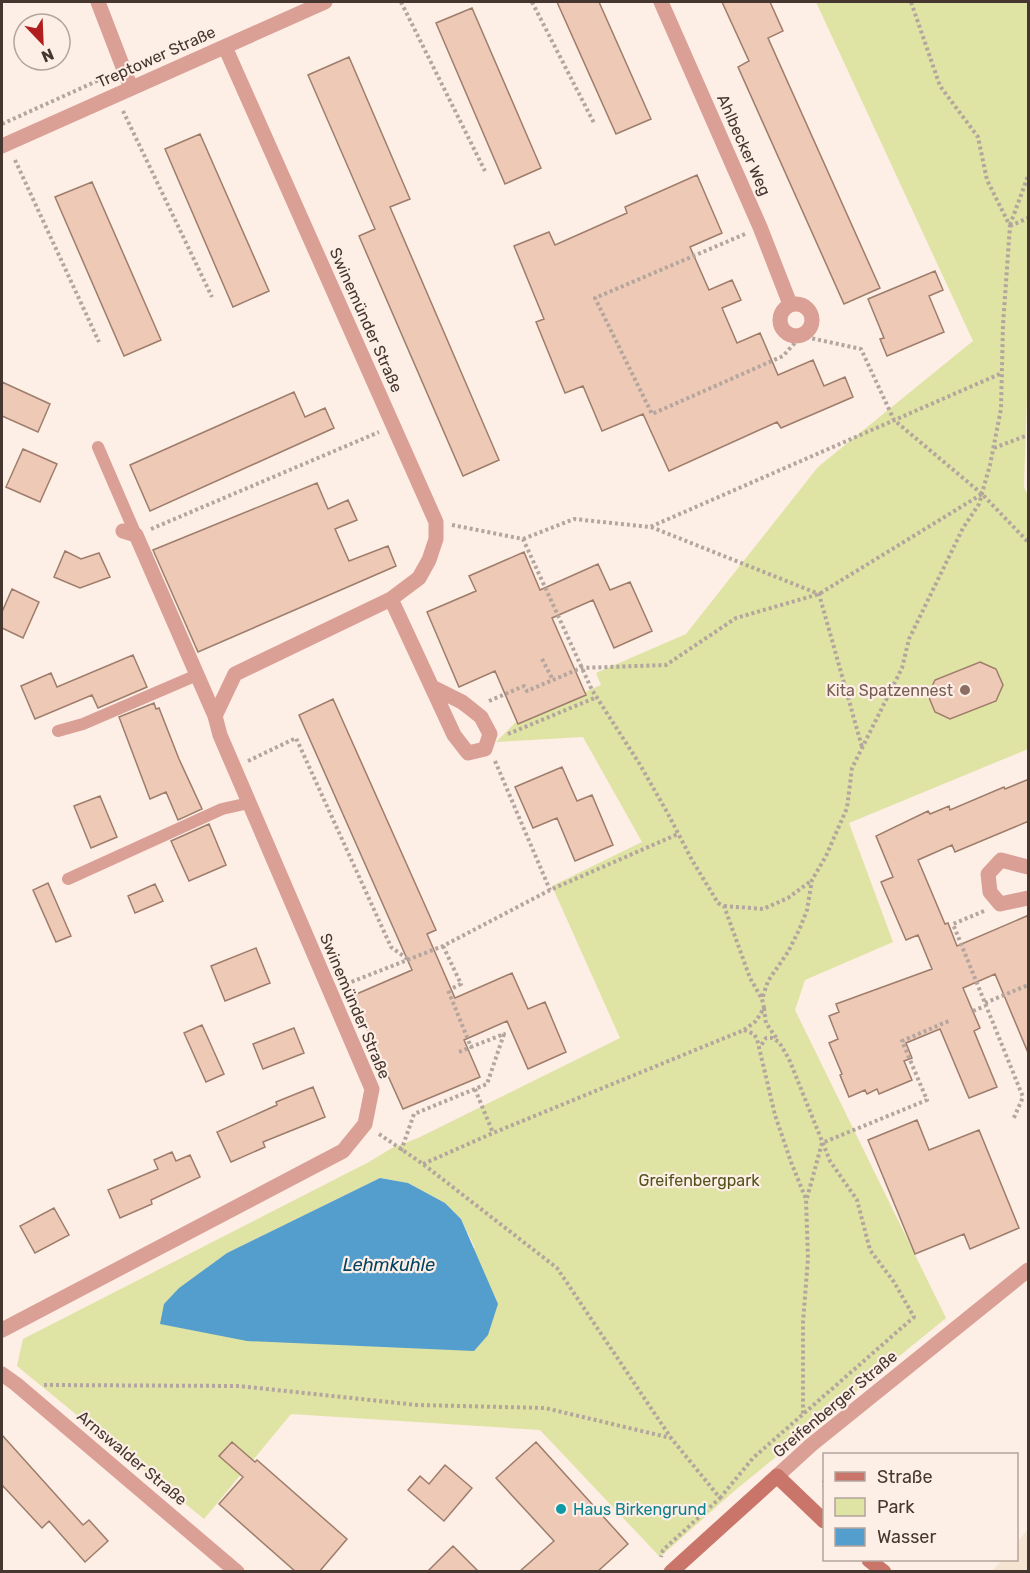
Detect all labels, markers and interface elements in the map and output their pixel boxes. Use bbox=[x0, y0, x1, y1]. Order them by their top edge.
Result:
north arrow bbox=[12, 12, 72, 72]
street label: Treptower Straße bbox=[94, 22, 218, 92]
text: N bbox=[39, 44, 57, 66]
street label: Ahlbecker Weg bbox=[713, 91, 775, 199]
street label: Swinemünder Straße bbox=[326, 245, 406, 395]
place label: Kita Spatzennest bbox=[826, 681, 953, 700]
marker: Kita Spatzennest bbox=[958, 683, 972, 697]
street label: Swinemünder Straße bbox=[316, 930, 394, 1082]
park label: Greifenbergpark bbox=[639, 1171, 760, 1190]
water label: Lehmkuhle bbox=[343, 1254, 435, 1276]
street label: Greifenberger Straße bbox=[769, 1346, 901, 1461]
street label: Arnswalder Straße bbox=[73, 1407, 191, 1509]
legend bbox=[823, 1453, 1018, 1561]
text: Straße bbox=[877, 1466, 933, 1488]
text: Park bbox=[877, 1496, 915, 1518]
place label: Haus Birkengrund bbox=[573, 1500, 707, 1519]
marker: Haus Birkengrund bbox=[554, 1502, 568, 1516]
text: Wasser bbox=[877, 1526, 936, 1548]

